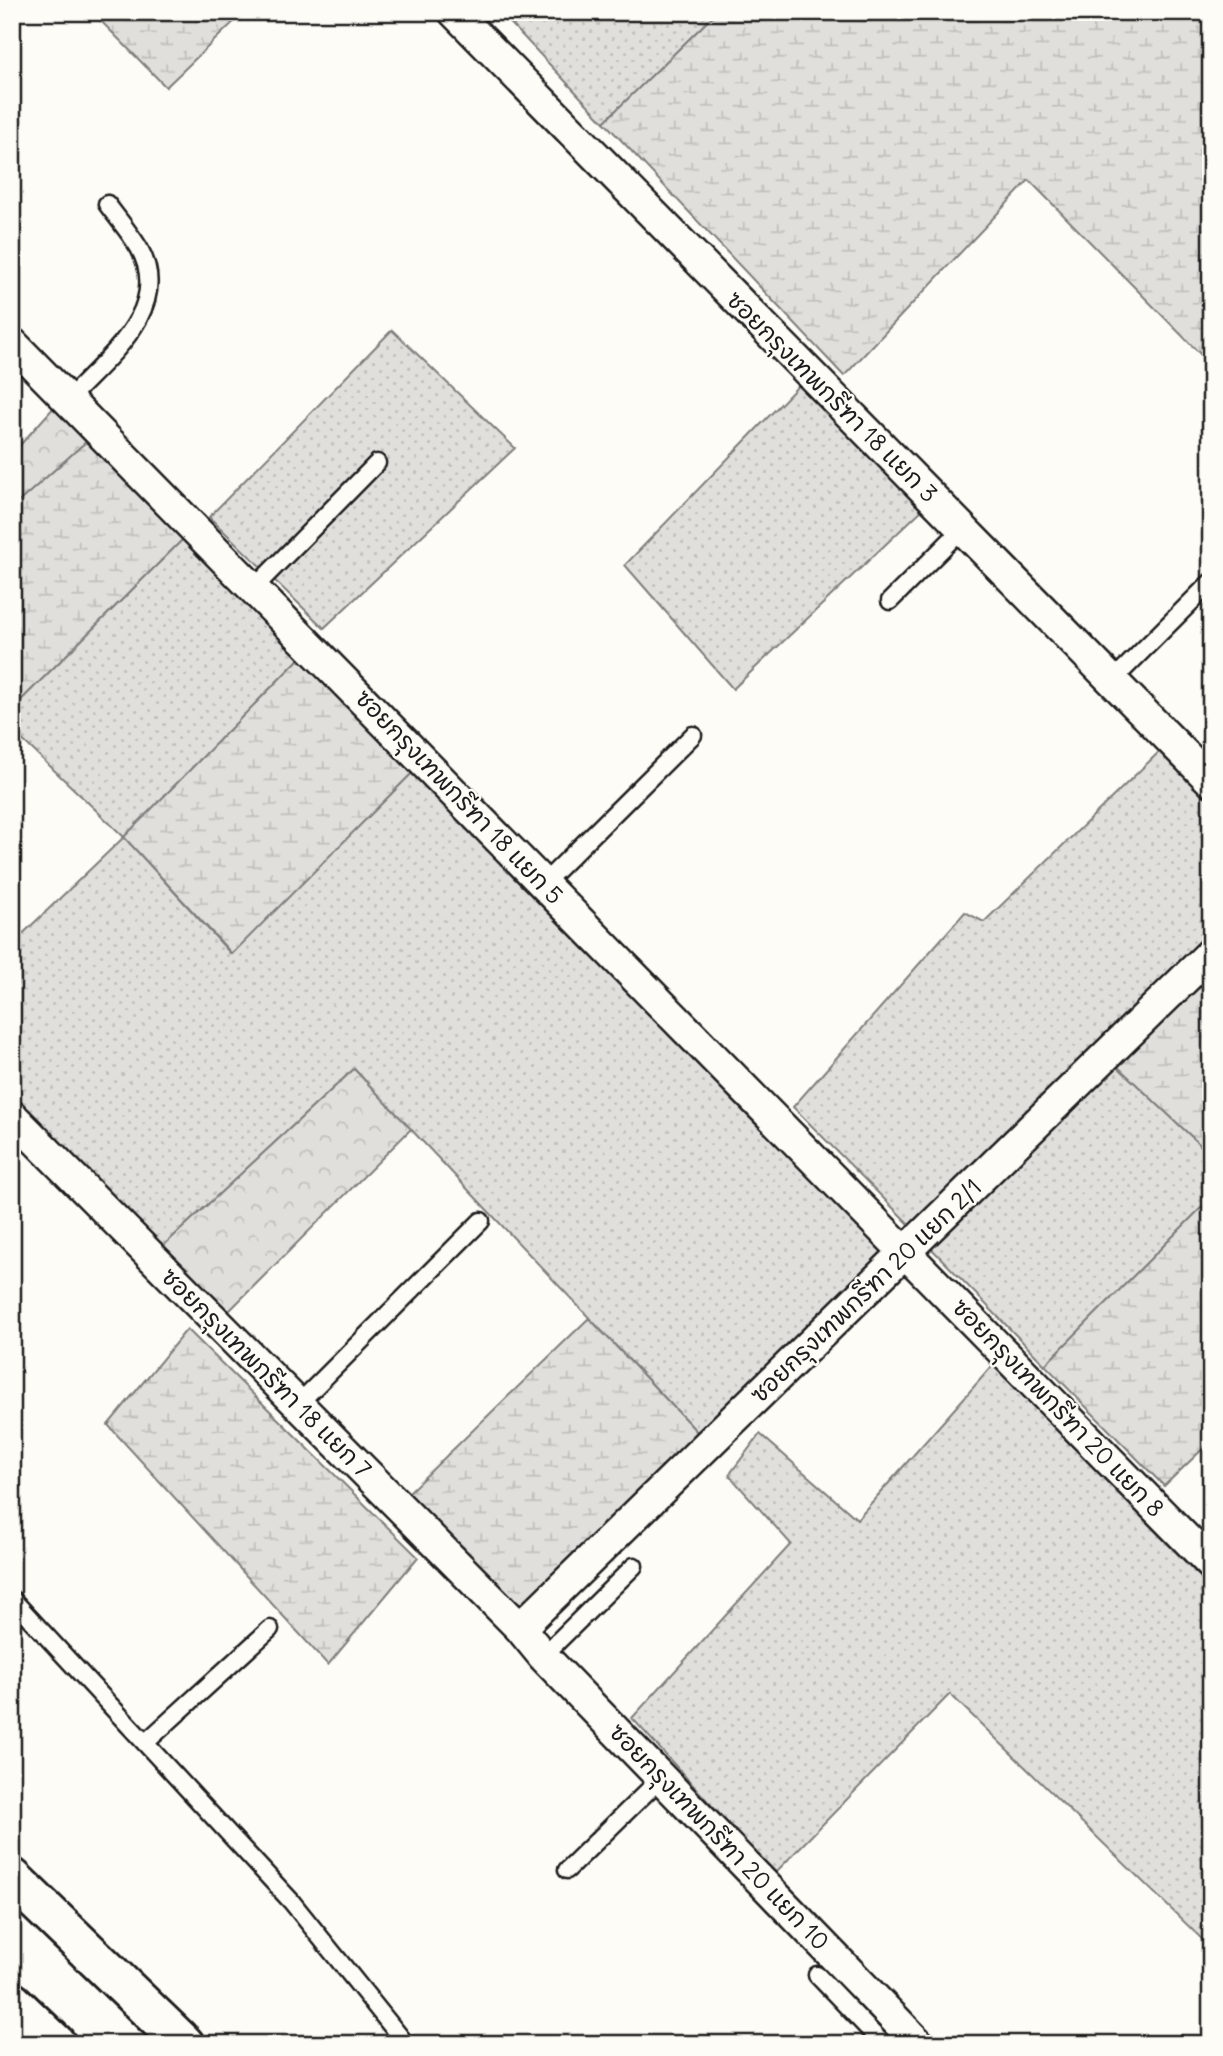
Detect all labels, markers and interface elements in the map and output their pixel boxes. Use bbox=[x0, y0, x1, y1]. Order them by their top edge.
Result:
street label: ซอยกรุงเทพกรีฑา 18 แยก 3 bbox=[718, 284, 945, 511]
street label: ซอยกรุงเทพกรีฑา 18 แยก 5 bbox=[346, 683, 570, 913]
street label: ซอยกรุงเทพกรีฑา 20 แยก 2/1 bbox=[743, 1172, 990, 1412]
street label: ซอยกรุงเทพกรีฑา 18 แยก 7 bbox=[153, 1261, 378, 1487]
street label: ซอยกรุงเทพกรีฑา 20 แยก 8 bbox=[944, 1292, 1171, 1526]
street label: ซอยกรุงเทพกรีฑา 20 แยก 10 bbox=[601, 1717, 836, 1959]

